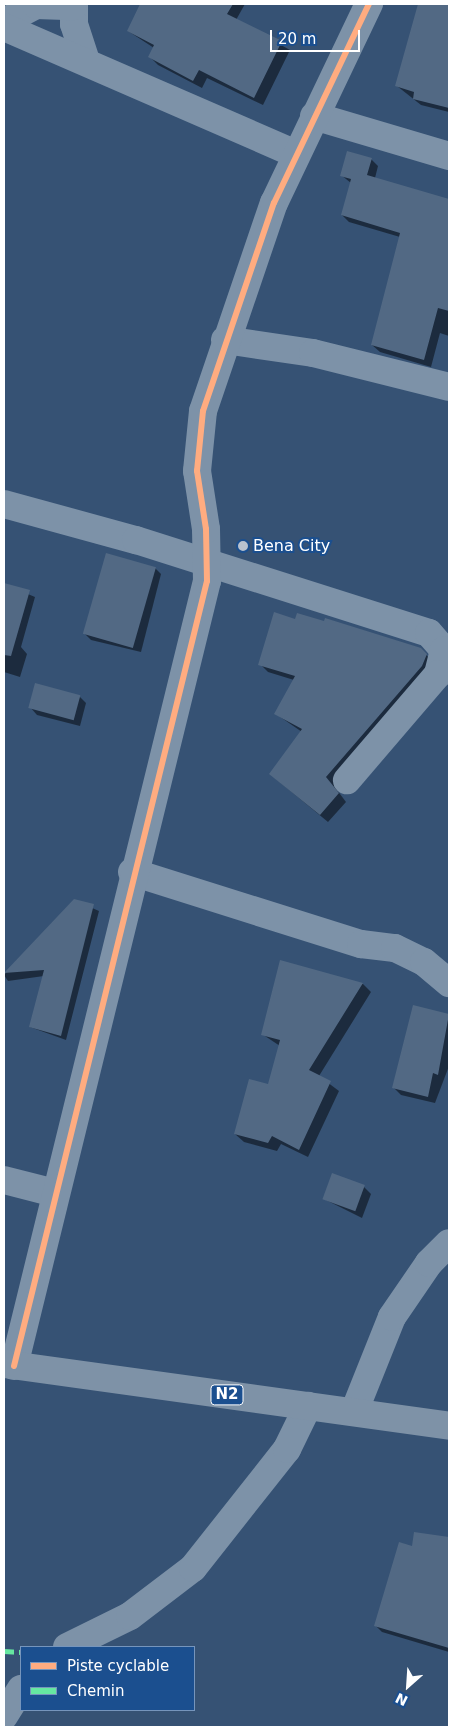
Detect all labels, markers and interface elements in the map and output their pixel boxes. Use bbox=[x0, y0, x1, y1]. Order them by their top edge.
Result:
scale bar bbox=[273, 20, 363, 52]
text: 20 m bbox=[278, 30, 316, 48]
place label: Bena City bbox=[253, 536, 330, 556]
marker: Bena City bbox=[237, 540, 249, 552]
road number: N2 bbox=[210, 1382, 244, 1408]
legend bbox=[20, 1646, 195, 1711]
text: Piste cyclable bbox=[67, 1657, 169, 1675]
north arrow bbox=[383, 1661, 433, 1711]
text: Chemin bbox=[67, 1682, 125, 1700]
text: N bbox=[393, 1690, 410, 1709]

